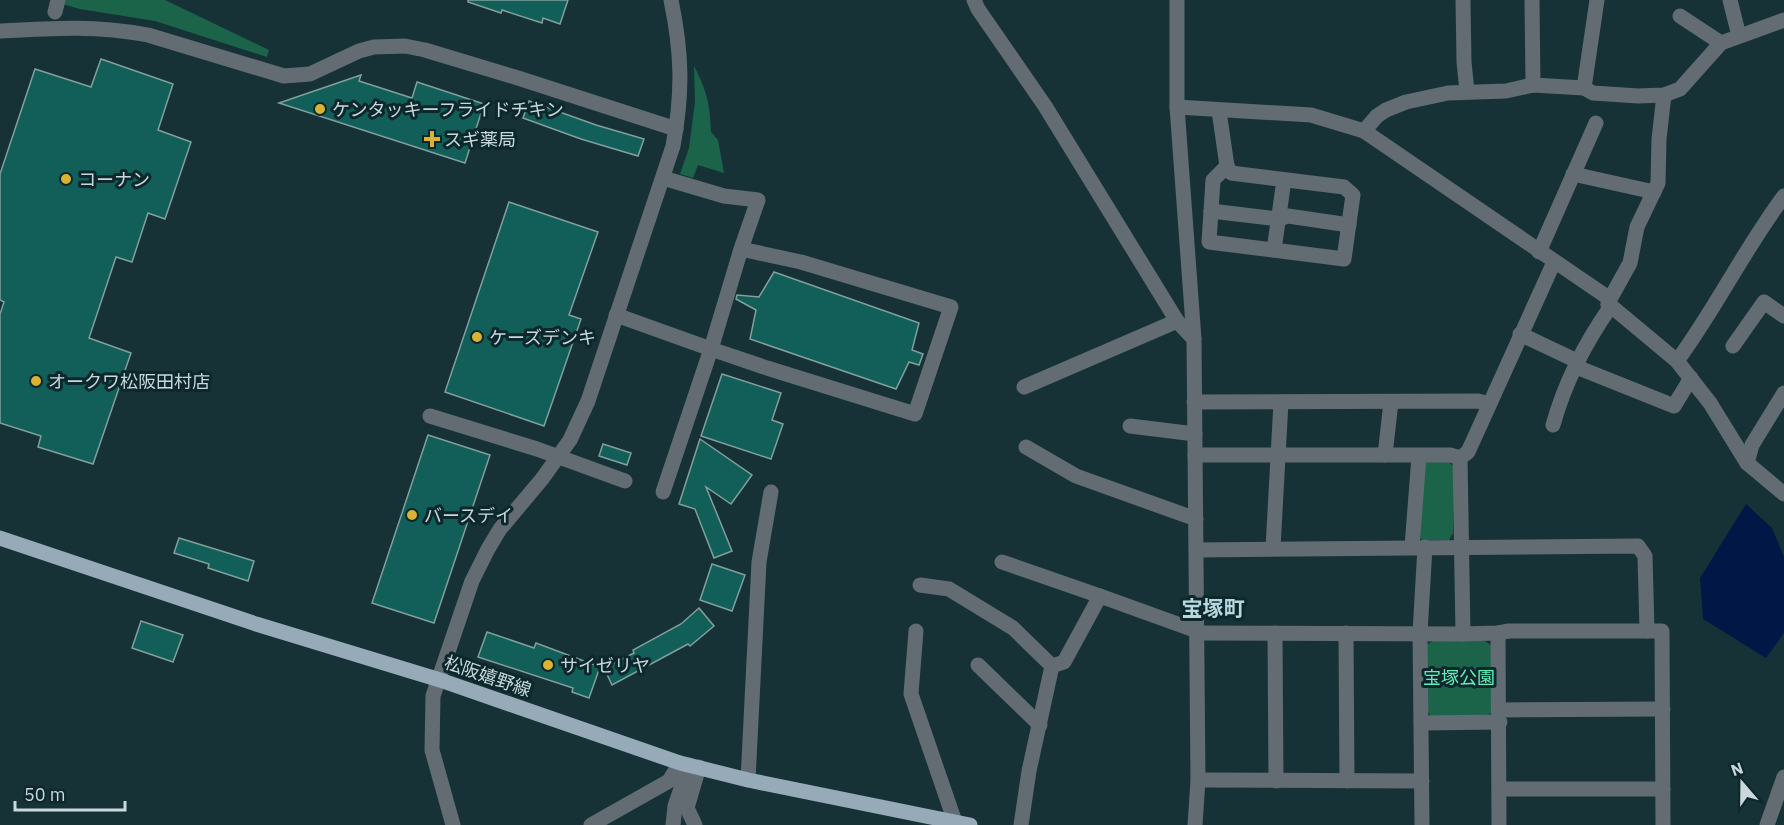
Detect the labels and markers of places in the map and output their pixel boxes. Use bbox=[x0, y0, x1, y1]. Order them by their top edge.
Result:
place label: ケンタッキーフライドチキン bbox=[332, 98, 564, 121]
marker: ケンタッキーフライドチキン bbox=[313, 102, 327, 116]
place label: スギ薬局 bbox=[444, 128, 516, 151]
marker: スギ薬局 bbox=[425, 132, 439, 146]
place label: コーナン bbox=[78, 168, 150, 191]
marker: コーナン bbox=[59, 172, 73, 186]
place label: ケーズデンキ bbox=[489, 326, 596, 349]
marker: ケーズデンキ bbox=[470, 330, 484, 344]
place label: オークワ松阪田村店 bbox=[48, 370, 210, 393]
marker: オークワ松阪田村店 bbox=[29, 374, 43, 388]
place label: バースデイ bbox=[424, 504, 513, 527]
marker: バースデイ bbox=[405, 508, 419, 522]
place label: サイゼリヤ bbox=[560, 654, 650, 677]
marker: サイゼリヤ bbox=[541, 658, 555, 672]

